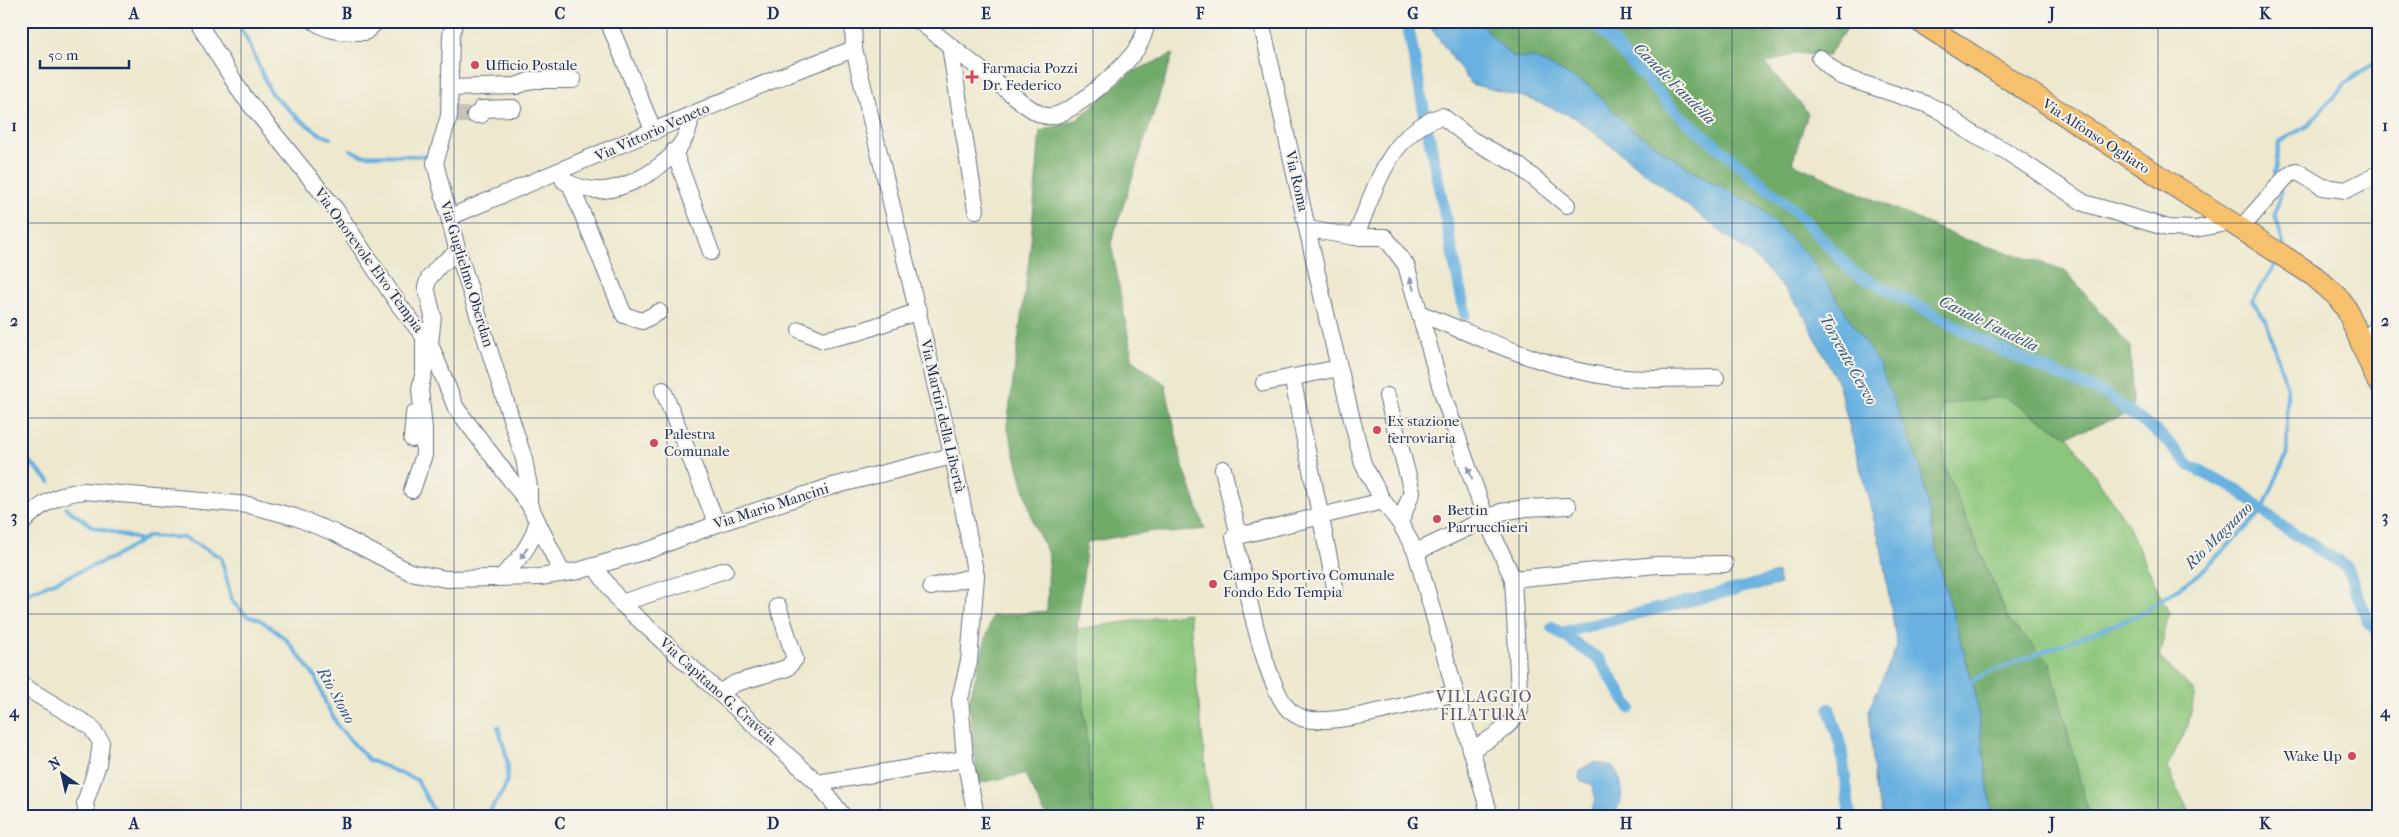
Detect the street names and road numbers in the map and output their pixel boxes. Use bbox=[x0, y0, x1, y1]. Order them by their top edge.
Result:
street label: Via Alfonso Ogliaro bbox=[2038, 94, 2154, 178]
street label: Via Vittorio Veneto bbox=[591, 99, 712, 166]
street label: Via Roma bbox=[1281, 148, 1313, 214]
street label: Via Onorevole Elvo Tempia bbox=[310, 183, 428, 337]
street label: Via Guglielmo Oberdan bbox=[436, 198, 498, 349]
street label: Via Martiri della Libertà bbox=[916, 337, 970, 495]
street label: Via Mario Mancini bbox=[710, 479, 831, 533]
street label: Via Capitano G. Craveia bbox=[655, 633, 781, 749]

